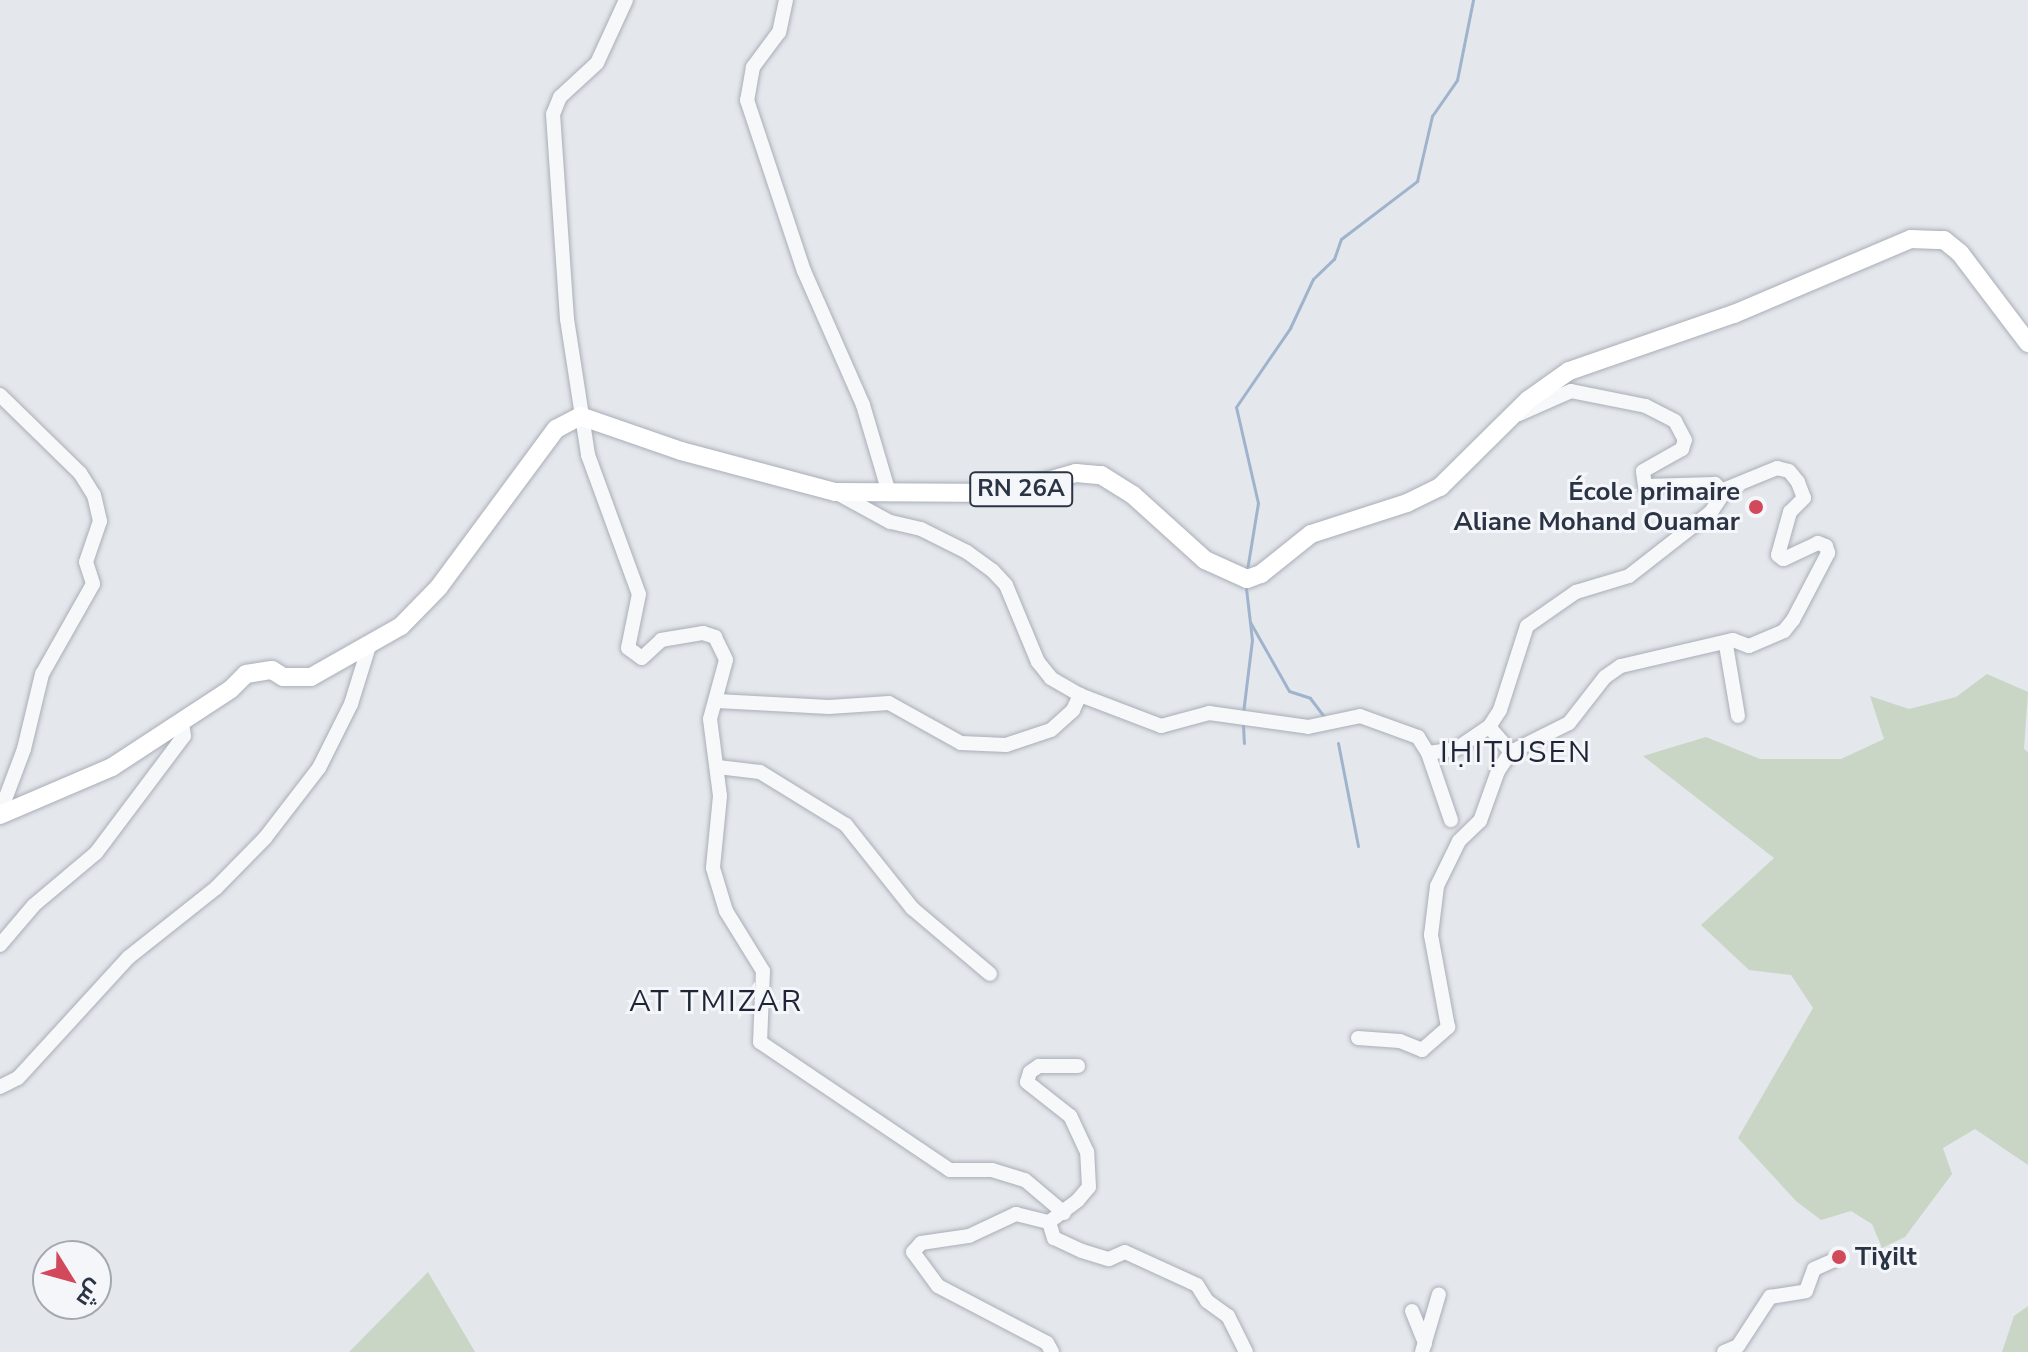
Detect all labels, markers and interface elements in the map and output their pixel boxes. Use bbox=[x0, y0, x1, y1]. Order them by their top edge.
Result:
road number: RN 26A bbox=[969, 469, 1073, 509]
place label: École primaire Aliane Mohand Ouamar bbox=[1453, 476, 1740, 538]
marker: École primaire Aliane Mohand Ouamar bbox=[1747, 498, 1765, 516]
district label: IḤIṬUSEN bbox=[1440, 735, 1592, 771]
district label: AT TMIZAR bbox=[629, 984, 803, 1020]
north arrow bbox=[32, 1240, 112, 1320]
place label: Tiɣilt bbox=[1855, 1241, 1917, 1273]
marker: Tiɣilt bbox=[1830, 1248, 1848, 1266]
text: ش bbox=[69, 1273, 110, 1314]

